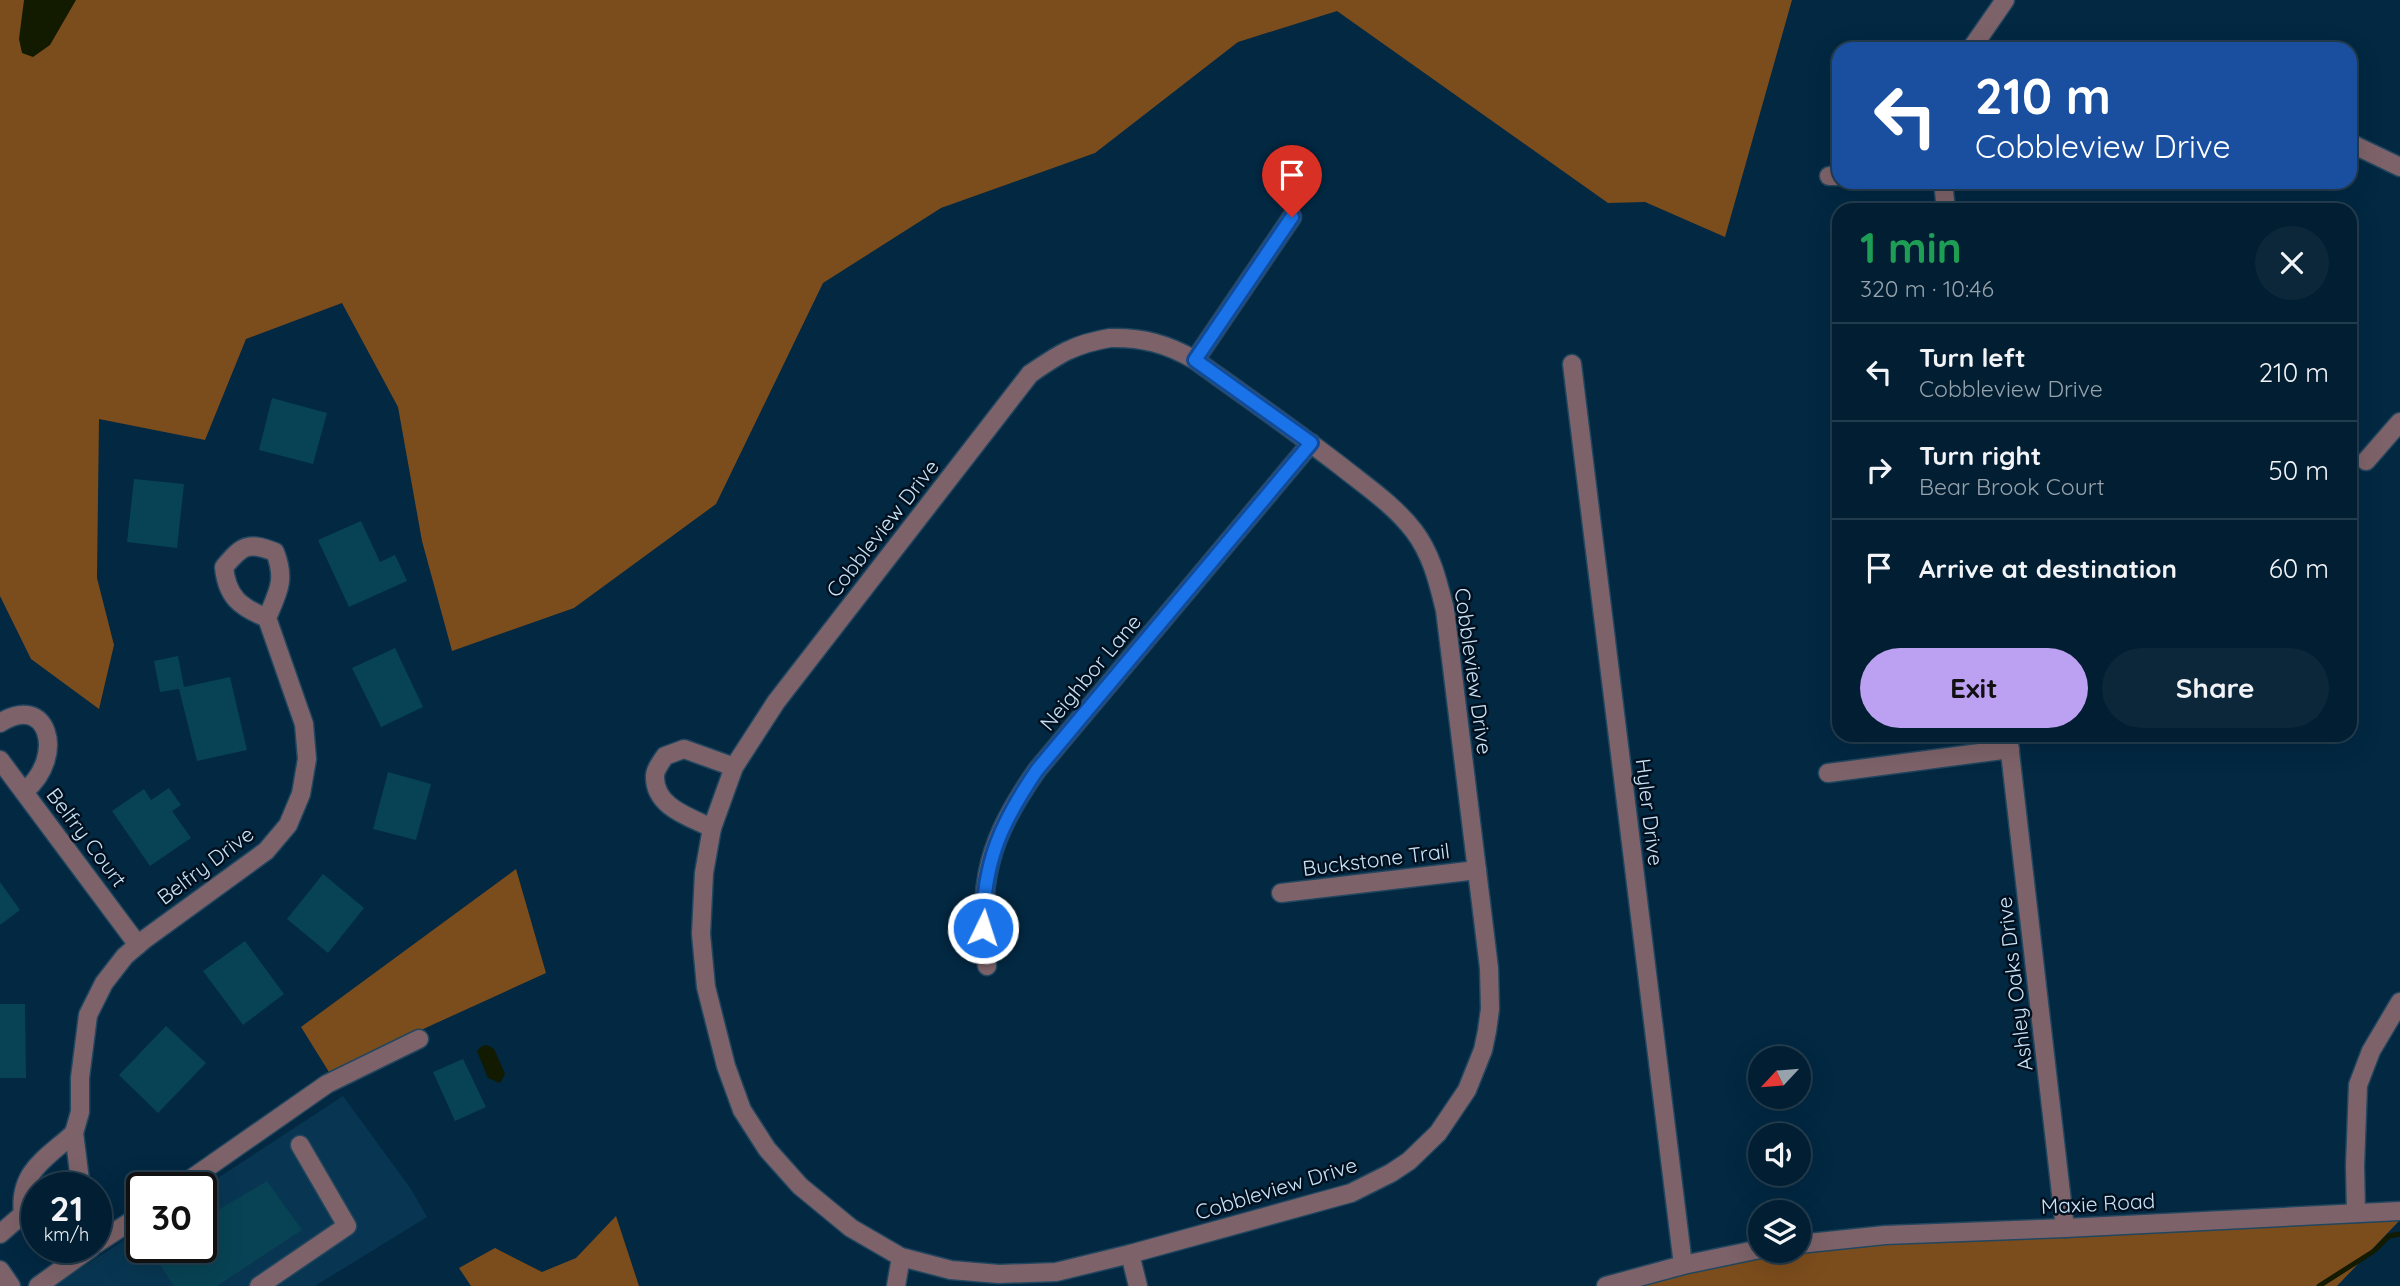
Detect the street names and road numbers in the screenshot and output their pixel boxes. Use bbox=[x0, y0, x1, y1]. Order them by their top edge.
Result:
street label: Cobbleview Drive bbox=[820, 454, 944, 602]
street label: Cobbleview Drive bbox=[1449, 586, 1499, 756]
street label: Neighbor Lane bbox=[1034, 609, 1146, 735]
street label: Hyler Drive bbox=[1631, 757, 1669, 867]
street label: Belfry Court bbox=[41, 782, 133, 892]
street label: Belfry Drive bbox=[152, 820, 258, 910]
street label: Buckstone Trail bbox=[1301, 837, 1451, 881]
street label: Ashley Oaks Drive bbox=[1990, 895, 2038, 1073]
street label: Cobbleview Drive bbox=[1192, 1151, 1360, 1225]
street label: Maxie Road bbox=[2040, 1187, 2156, 1219]

